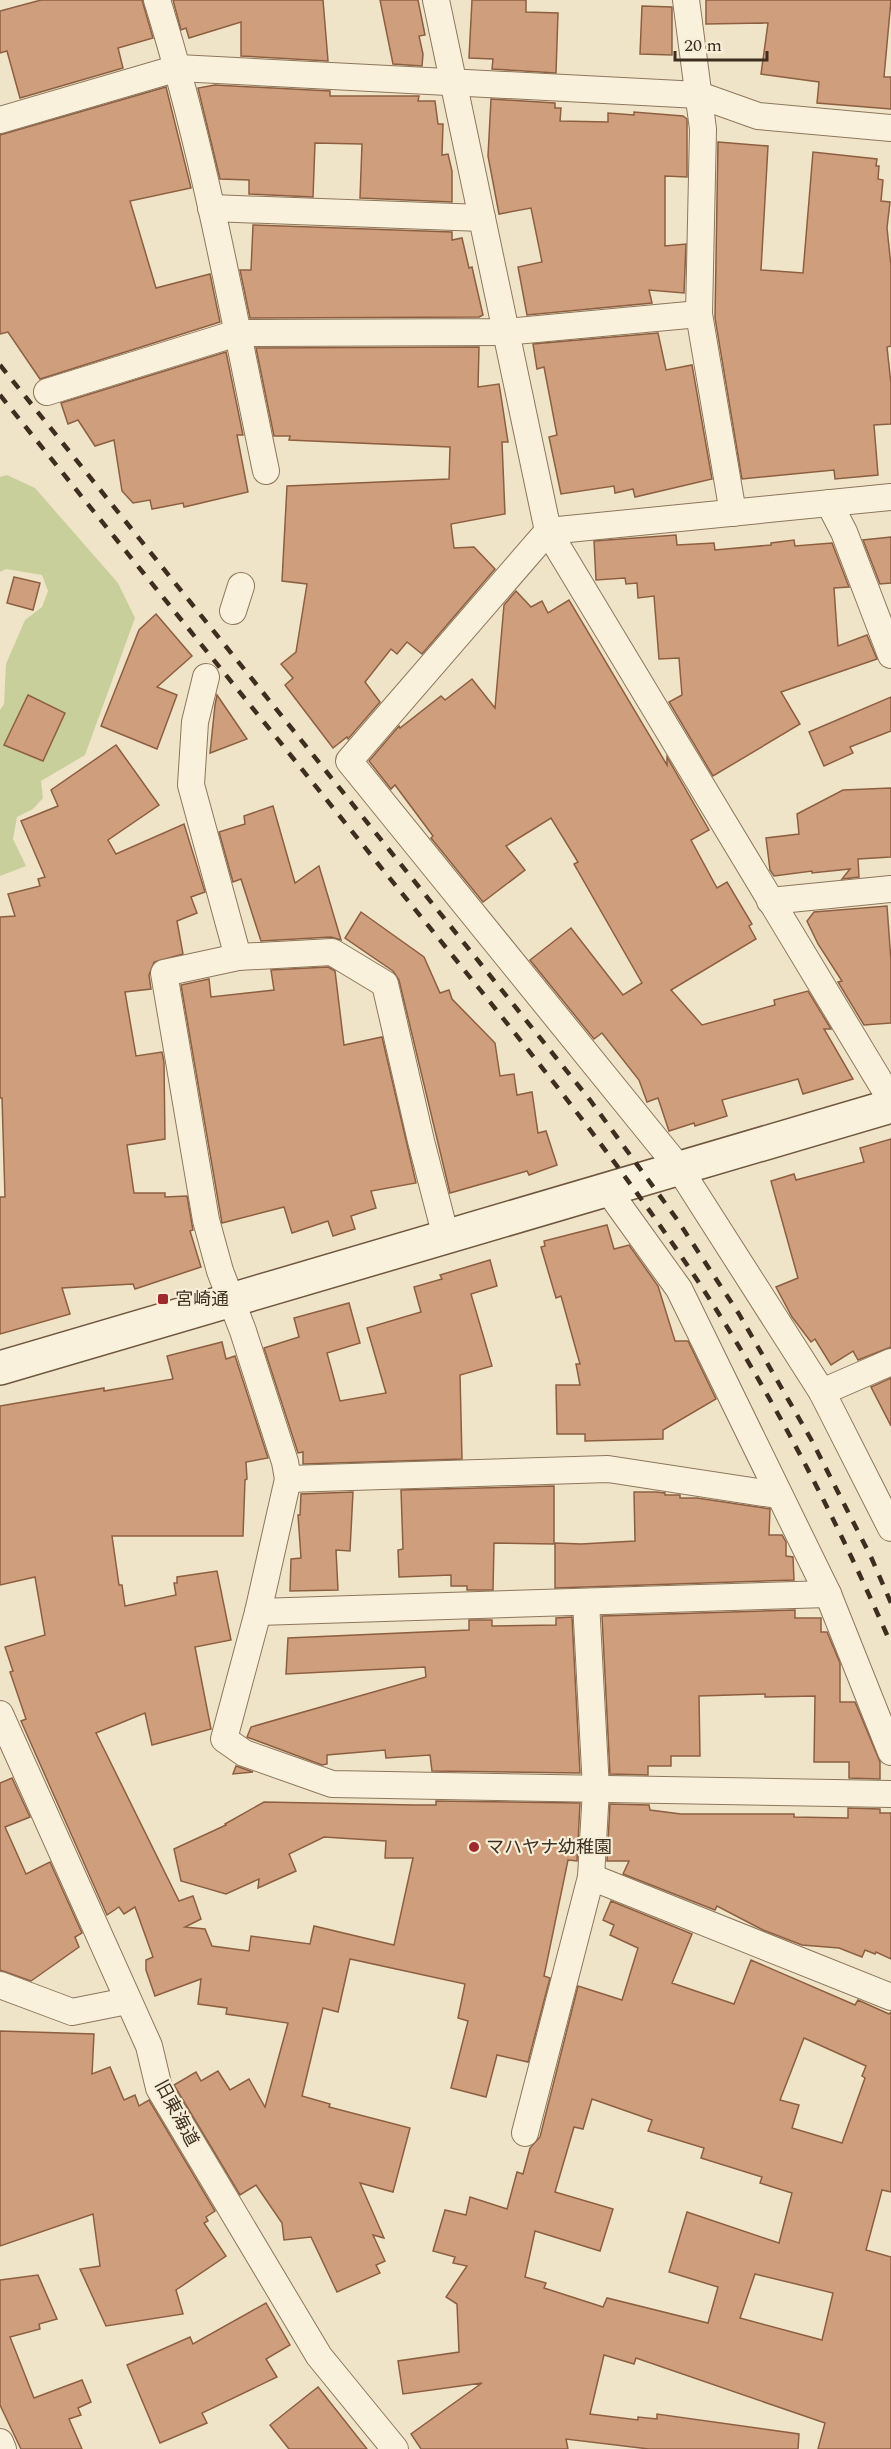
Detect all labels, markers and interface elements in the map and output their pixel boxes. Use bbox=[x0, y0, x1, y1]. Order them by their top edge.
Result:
scale bar bbox=[675, 24, 766, 62]
text: 20 m bbox=[684, 32, 722, 59]
place label: 宮崎通 bbox=[175, 1286, 229, 1313]
marker: 宮崎通 bbox=[156, 1292, 170, 1306]
place label: マハヤナ幼稚園 bbox=[486, 1834, 612, 1861]
marker: マハヤナ幼稚園 bbox=[467, 1840, 481, 1854]
street label: 旧東海道 bbox=[148, 2075, 205, 2151]

